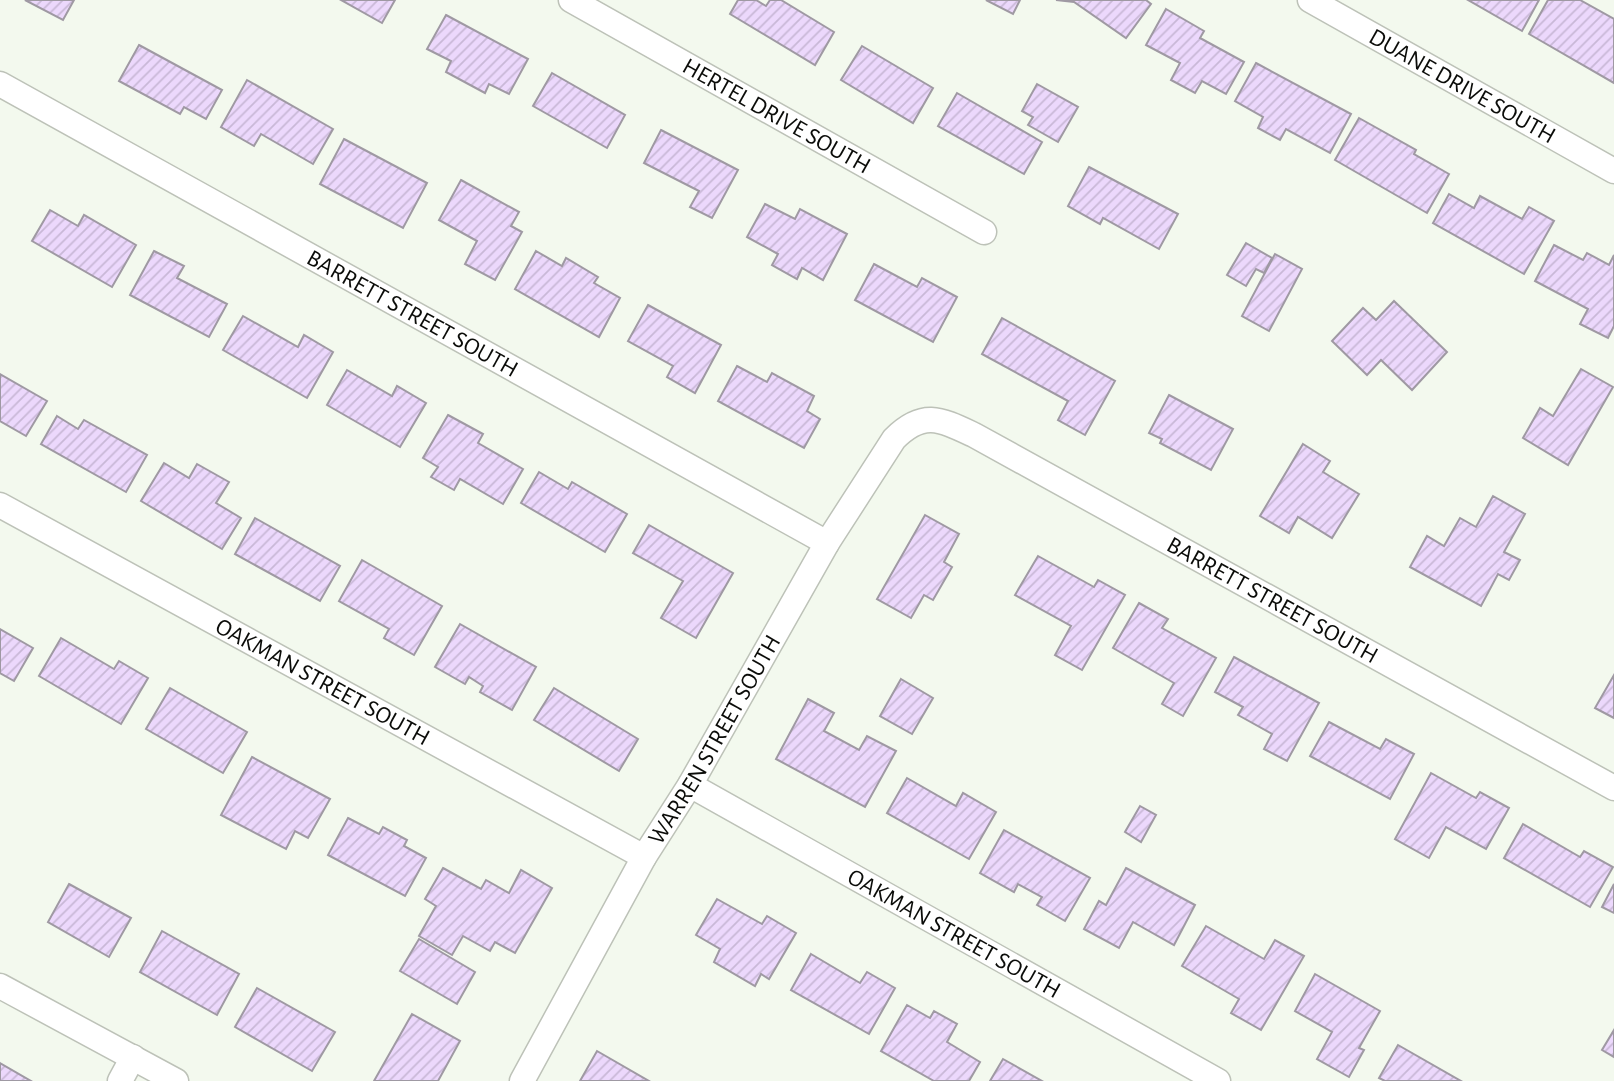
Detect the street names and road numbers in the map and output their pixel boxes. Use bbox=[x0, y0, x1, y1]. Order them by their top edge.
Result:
street label: DUANE DRIVE SOUTH bbox=[1365, 25, 1559, 149]
street label: HERTEL DRIVE SOUTH bbox=[678, 54, 874, 179]
street label: BARRETT STREET SOUTH bbox=[303, 246, 522, 382]
street label: BARRETT STREET SOUTH bbox=[1163, 533, 1382, 668]
street label: OAKMAN STREET SOUTH bbox=[211, 614, 433, 750]
street label: WARREN STREET SOUTH bbox=[644, 631, 785, 849]
street label: OAKMAN STREET SOUTH bbox=[843, 865, 1064, 1003]

